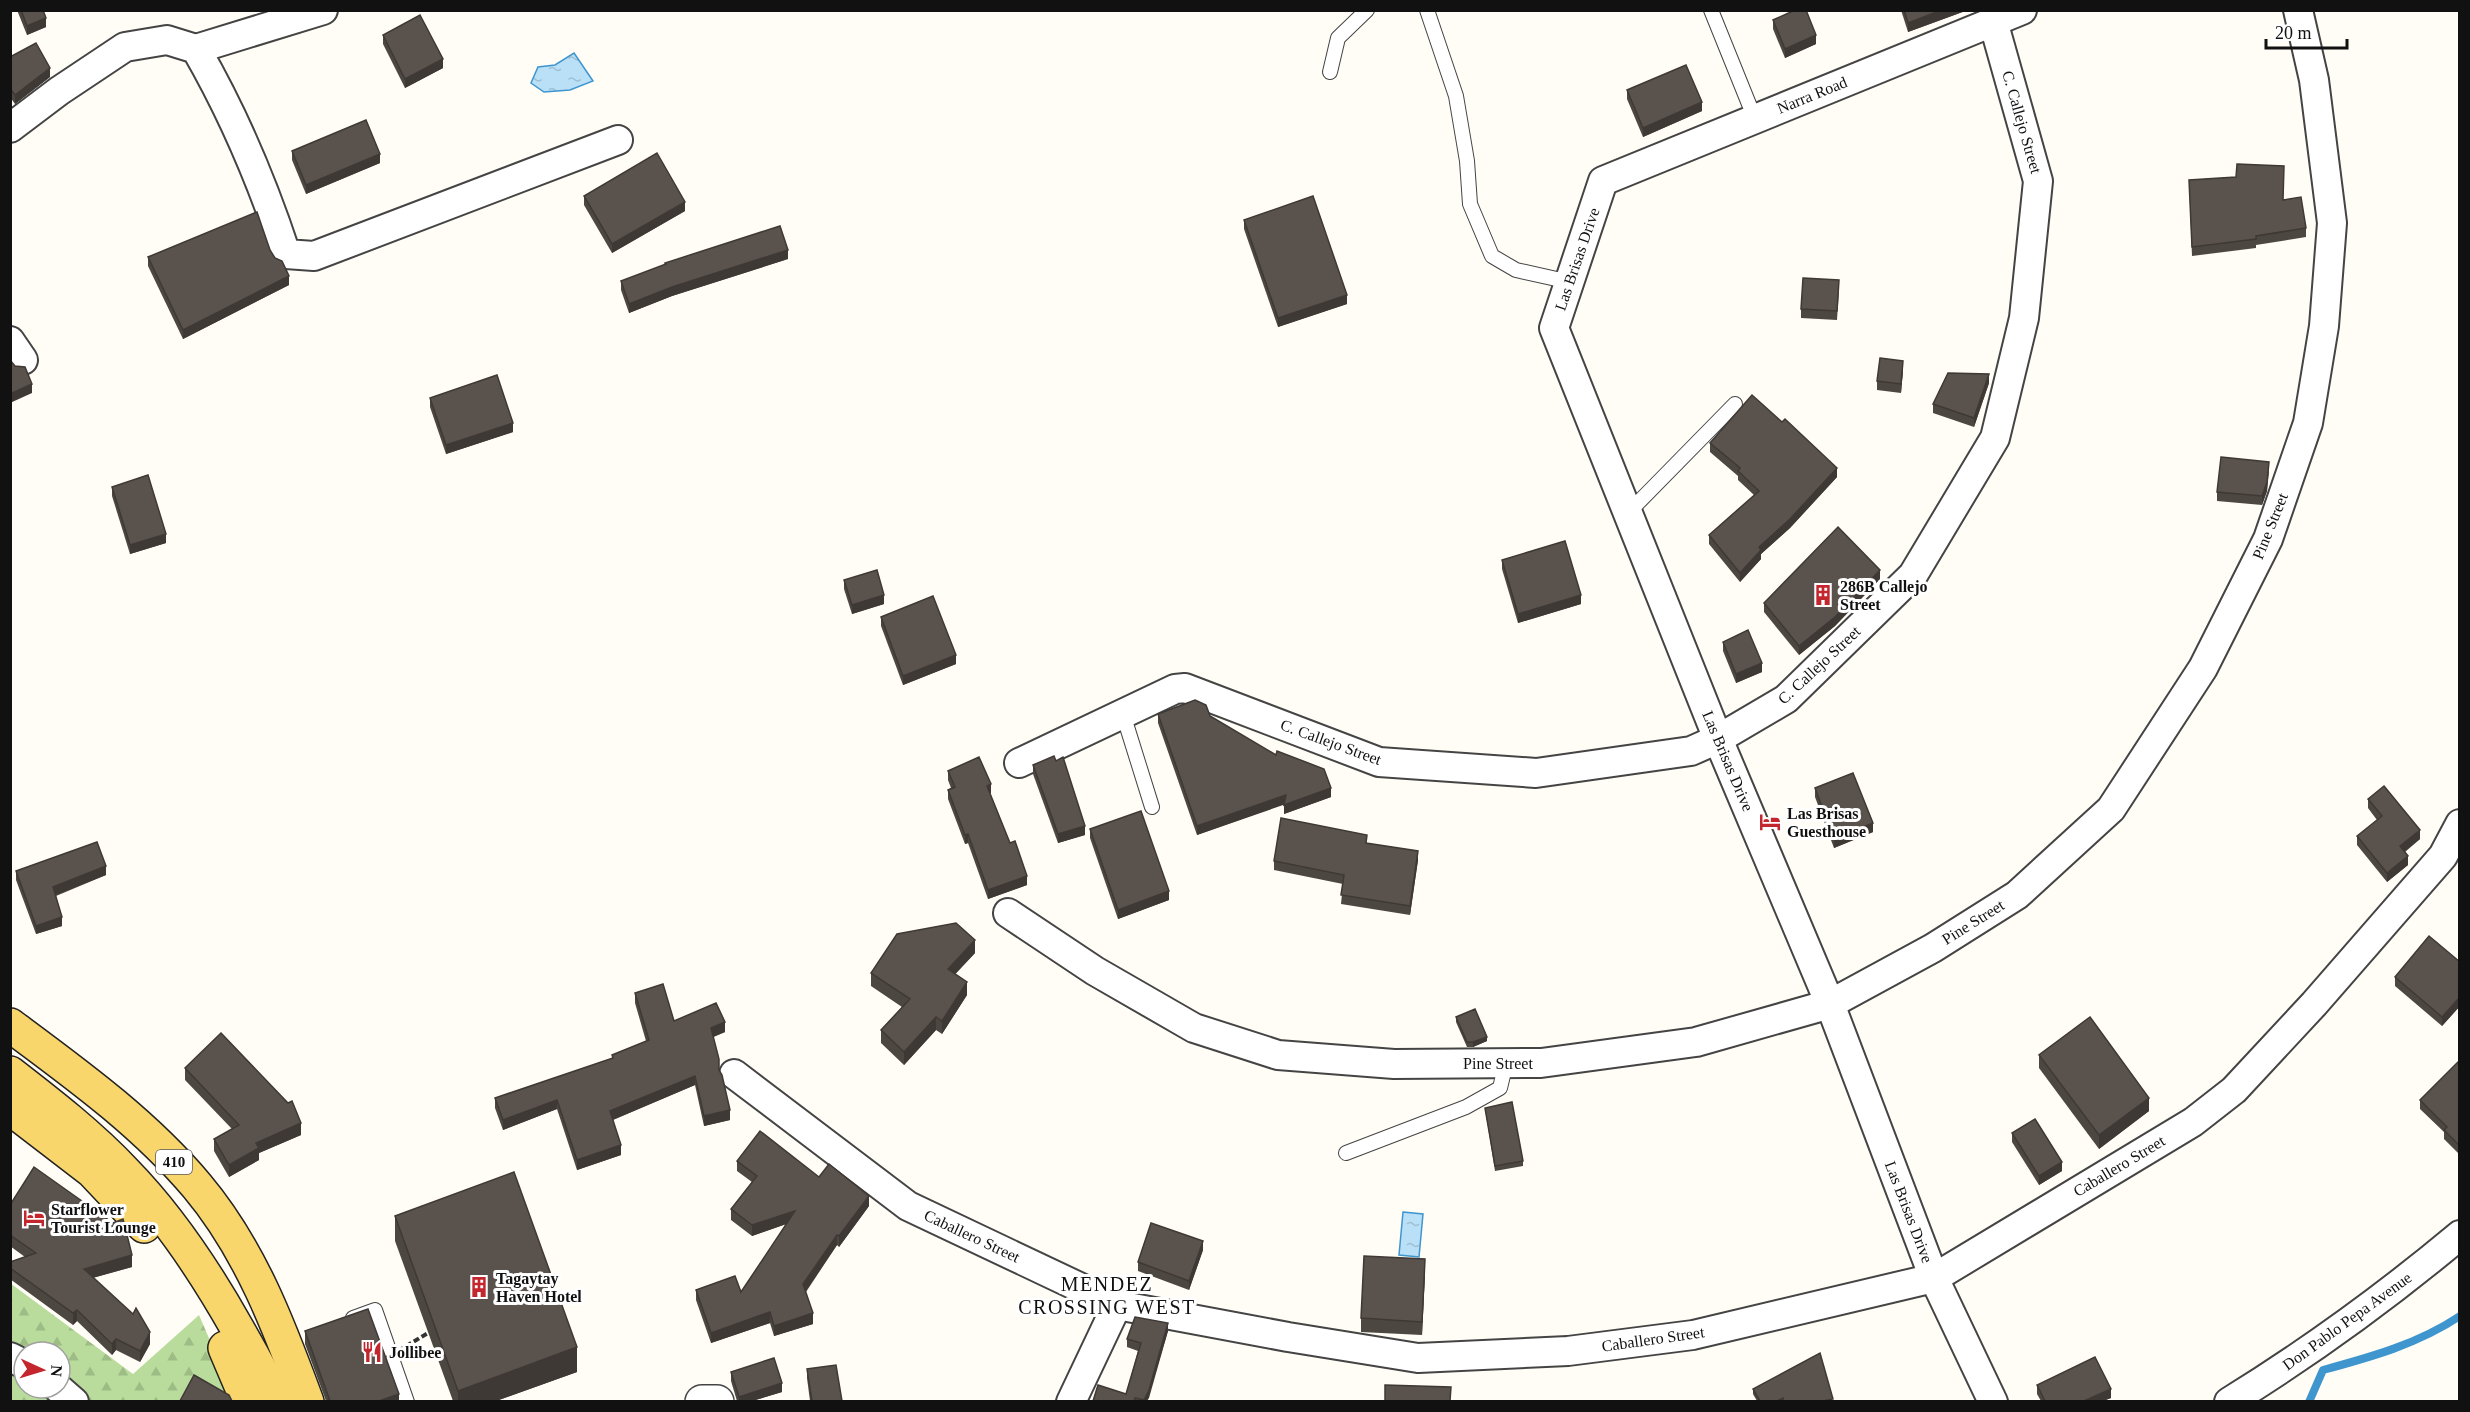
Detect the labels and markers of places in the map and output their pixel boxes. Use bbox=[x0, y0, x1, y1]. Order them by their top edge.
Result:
place label: 286B Callejo Street bbox=[1840, 578, 1928, 613]
building icon: 286B Callejo Street bbox=[1811, 583, 1835, 607]
place label: Las Brisas Guesthouse bbox=[1787, 805, 1866, 840]
hotel icon: Las Brisas Guesthouse bbox=[1758, 810, 1782, 834]
place label: Starflower Tourist Lounge bbox=[51, 1201, 156, 1237]
hotel icon: Starflower Tourist Lounge bbox=[22, 1206, 46, 1230]
place label: Tagaytay Haven Hotel bbox=[496, 1270, 582, 1305]
building icon: Tagaytay Haven Hotel bbox=[467, 1275, 491, 1299]
restaurant icon: Jollibee bbox=[360, 1340, 384, 1364]
place label: Jollibee bbox=[389, 1344, 441, 1361]

